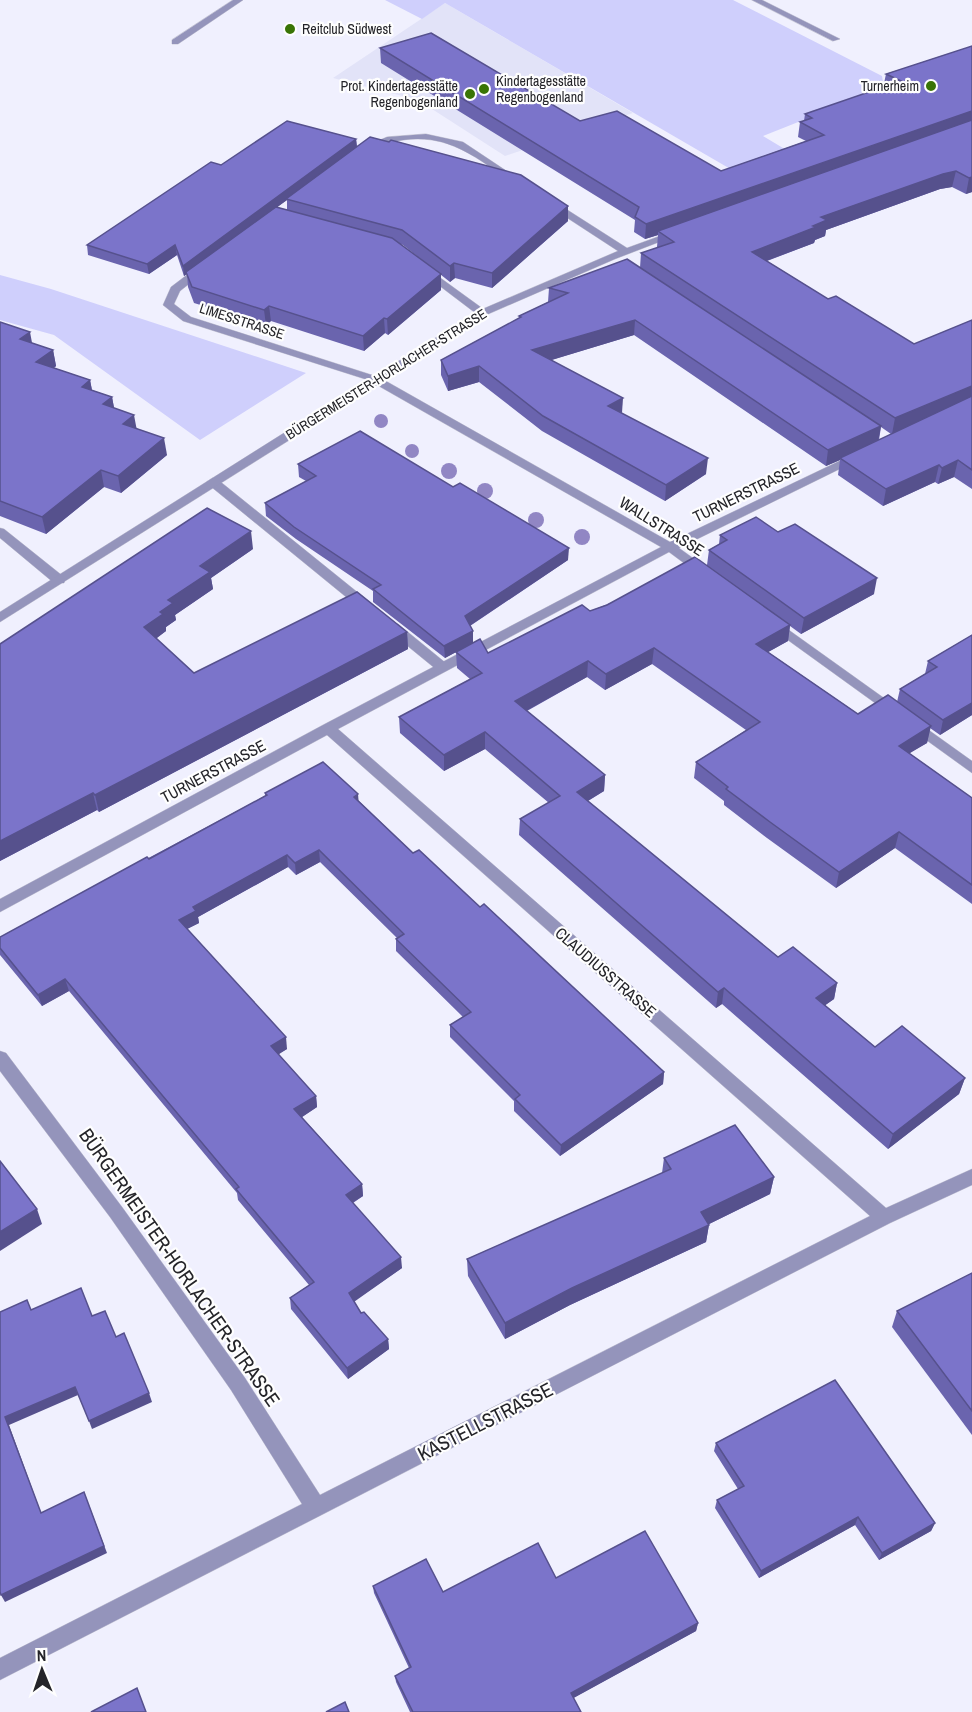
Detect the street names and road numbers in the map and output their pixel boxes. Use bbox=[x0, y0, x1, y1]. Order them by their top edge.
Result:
street label: LIMESSTRASSE bbox=[197, 299, 287, 343]
street label: BÜRGERMEISTER-HORLACHER-STRASSE bbox=[282, 305, 490, 443]
street label: TURNERSTRASSE bbox=[689, 457, 803, 527]
street label: WALLSTRASSE bbox=[615, 491, 709, 561]
street label: TURNERSTRASSE bbox=[157, 734, 269, 808]
street label: CLAUDIUSSTRASSE bbox=[551, 922, 661, 1022]
street label: BÜRGERMEISTER-HORLACHER-STRASSE bbox=[73, 1123, 287, 1411]
street label: KASTELLSTRASSE bbox=[413, 1375, 557, 1467]

